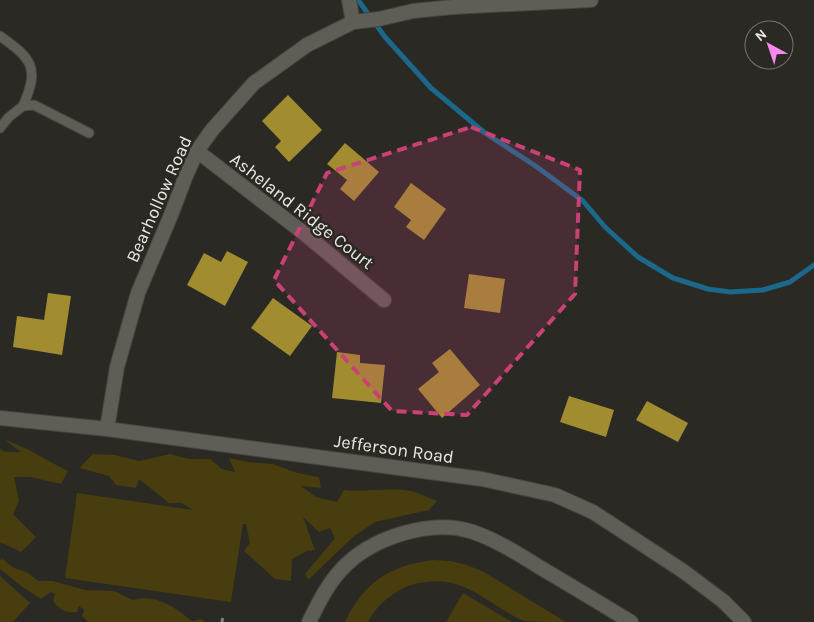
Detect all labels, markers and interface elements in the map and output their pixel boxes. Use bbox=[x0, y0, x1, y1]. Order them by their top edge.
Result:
north arrow bbox=[744, 20, 794, 70]
text: N bbox=[752, 26, 770, 45]
street label: Bearhollow Road bbox=[121, 132, 197, 266]
street label: Asheland Ridge Court bbox=[226, 148, 378, 274]
street label: Jefferson Road bbox=[333, 430, 455, 468]

